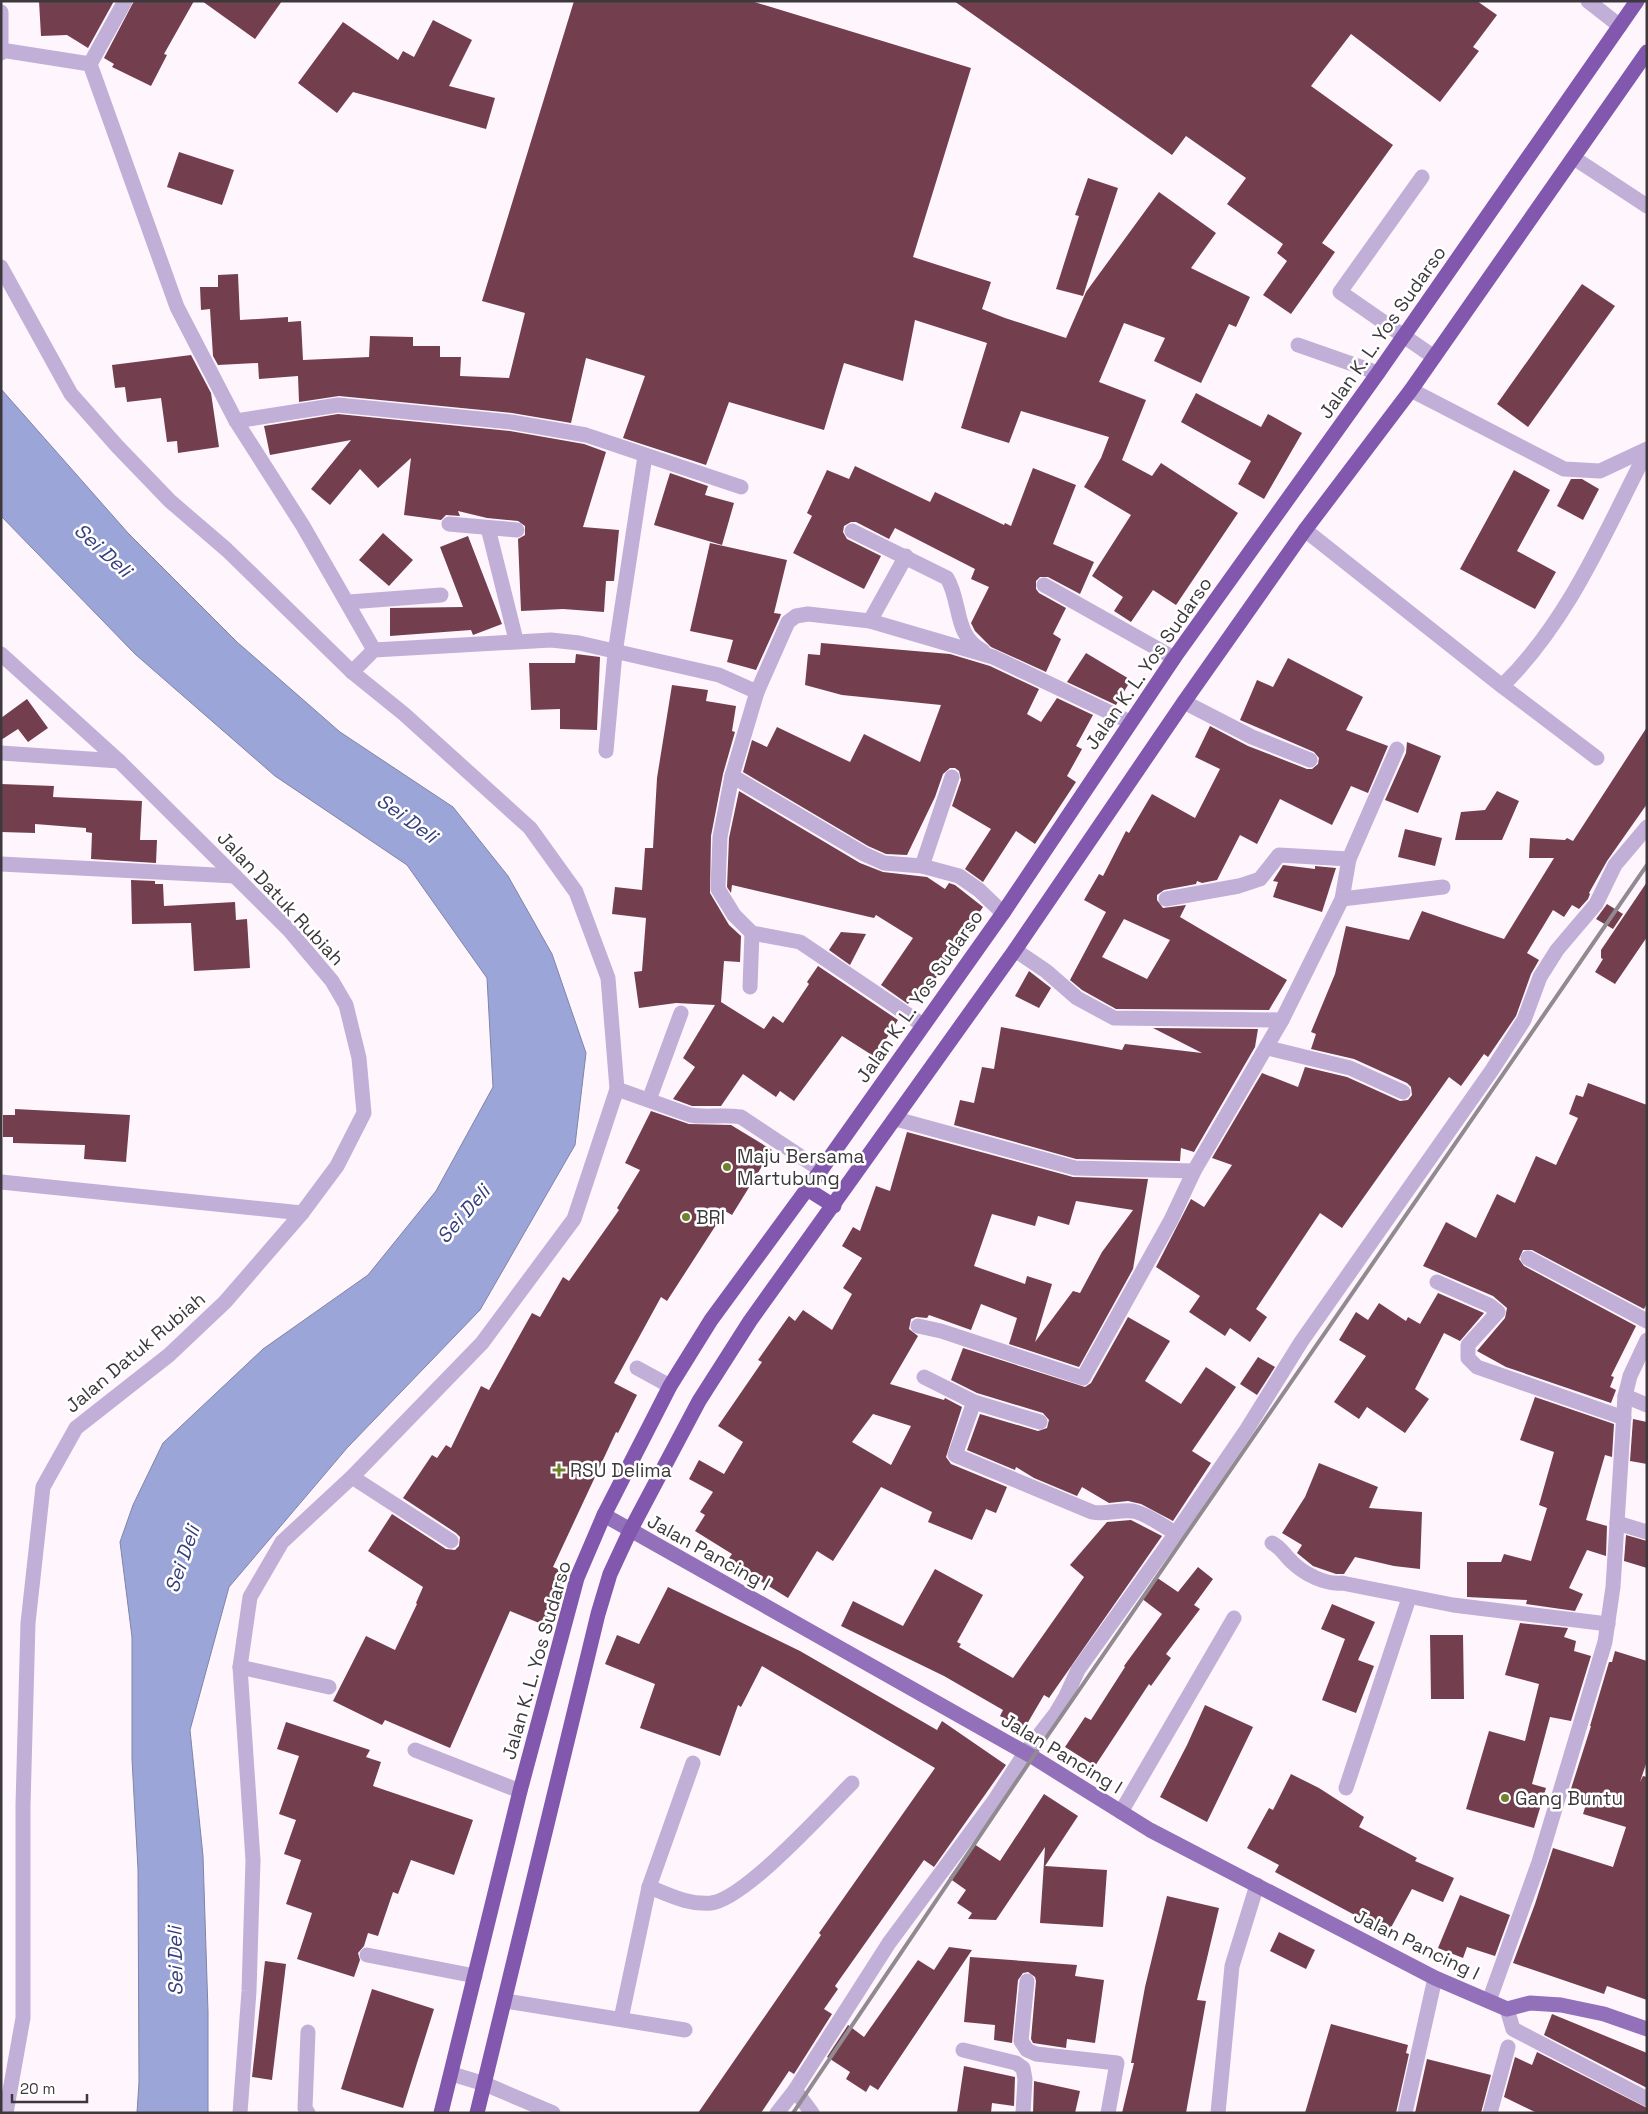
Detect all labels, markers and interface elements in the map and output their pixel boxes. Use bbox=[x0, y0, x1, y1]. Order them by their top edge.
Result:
street label: Jalan K. L. Yos Sudarso bbox=[1313, 241, 1452, 424]
water label: Sei Deli bbox=[69, 517, 139, 584]
street label: Jalan K. L. Yos Sudarso bbox=[1079, 572, 1218, 755]
water label: Sei Deli bbox=[371, 787, 444, 850]
street label: Jalan Datuk Rubiah bbox=[212, 826, 350, 971]
street label: Jalan K. L. Yos Sudarso bbox=[850, 905, 989, 1088]
place label: Maju Bersama Martubung bbox=[737, 1144, 865, 1191]
marker: Maju Bersama Martubung bbox=[721, 1161, 733, 1173]
water label: Sei Deli bbox=[431, 1178, 497, 1249]
place label: BRI bbox=[696, 1205, 725, 1230]
marker: BRI bbox=[680, 1211, 692, 1223]
street label: Jalan Datuk Rubiah bbox=[60, 1286, 211, 1418]
place label: RSU Delima bbox=[570, 1458, 672, 1483]
marker: RSU Delima bbox=[552, 1463, 566, 1477]
street label: Jalan Pancing I bbox=[643, 1508, 775, 1597]
water label: Sei Deli bbox=[158, 1520, 206, 1596]
street label: Jalan K. L. Yos Sudarso bbox=[496, 1558, 577, 1762]
street label: Jalan Pancing I bbox=[997, 1707, 1127, 1799]
place label: Gang Buntu bbox=[1515, 1786, 1623, 1811]
marker: Gang Buntu bbox=[1499, 1792, 1511, 1804]
street label: Jalan Pancing I bbox=[1350, 1903, 1484, 1986]
water label: Sei Deli bbox=[161, 1924, 189, 1996]
scale bar bbox=[12, 2072, 88, 2104]
text: 20 m bbox=[20, 2079, 55, 2098]

